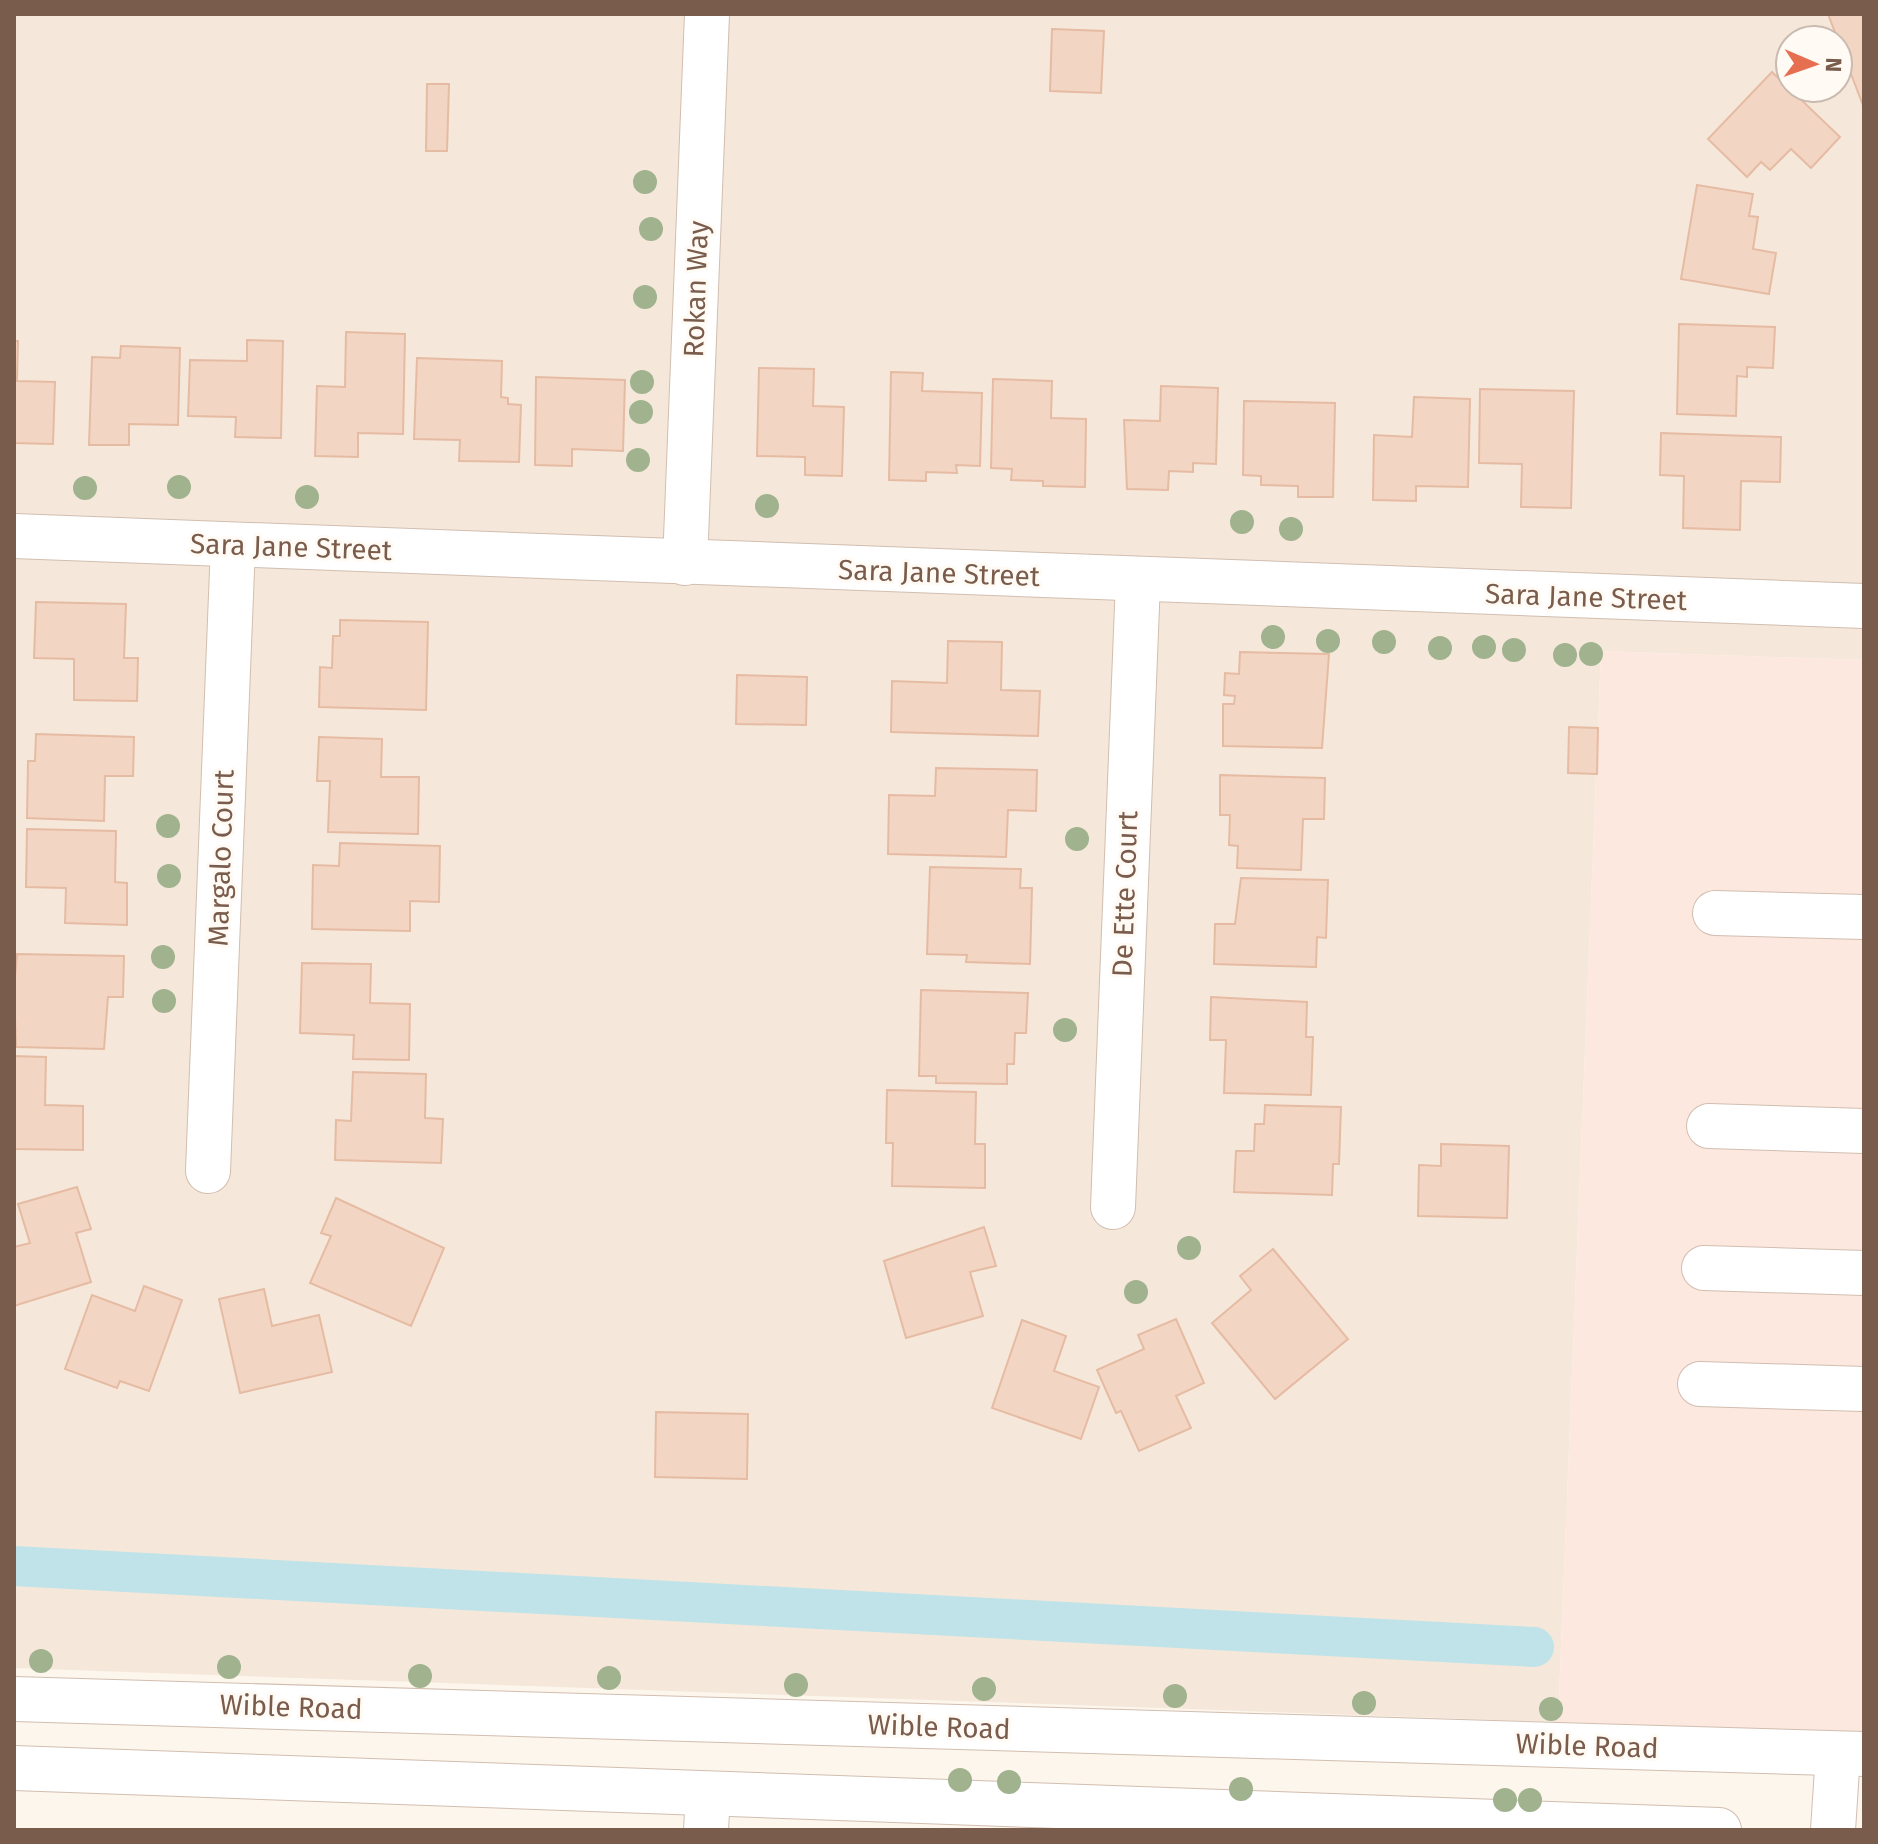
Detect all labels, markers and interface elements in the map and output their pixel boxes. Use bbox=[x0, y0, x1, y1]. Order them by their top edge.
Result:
north arrow bbox=[1774, 24, 1854, 104]
text: N bbox=[1820, 57, 1847, 72]
street label: Rokan Way bbox=[677, 220, 715, 358]
street label: Sara Jane Street bbox=[190, 527, 393, 567]
street label: Sara Jane Street bbox=[838, 553, 1041, 593]
street label: Sara Jane Street bbox=[1485, 577, 1688, 617]
street label: Margalo Court bbox=[201, 768, 241, 947]
street label: De Ette Court bbox=[1106, 809, 1144, 978]
street label: Wible Road bbox=[219, 1688, 363, 1726]
street label: Wible Road bbox=[867, 1708, 1011, 1746]
street label: Wible Road bbox=[1515, 1727, 1659, 1765]

